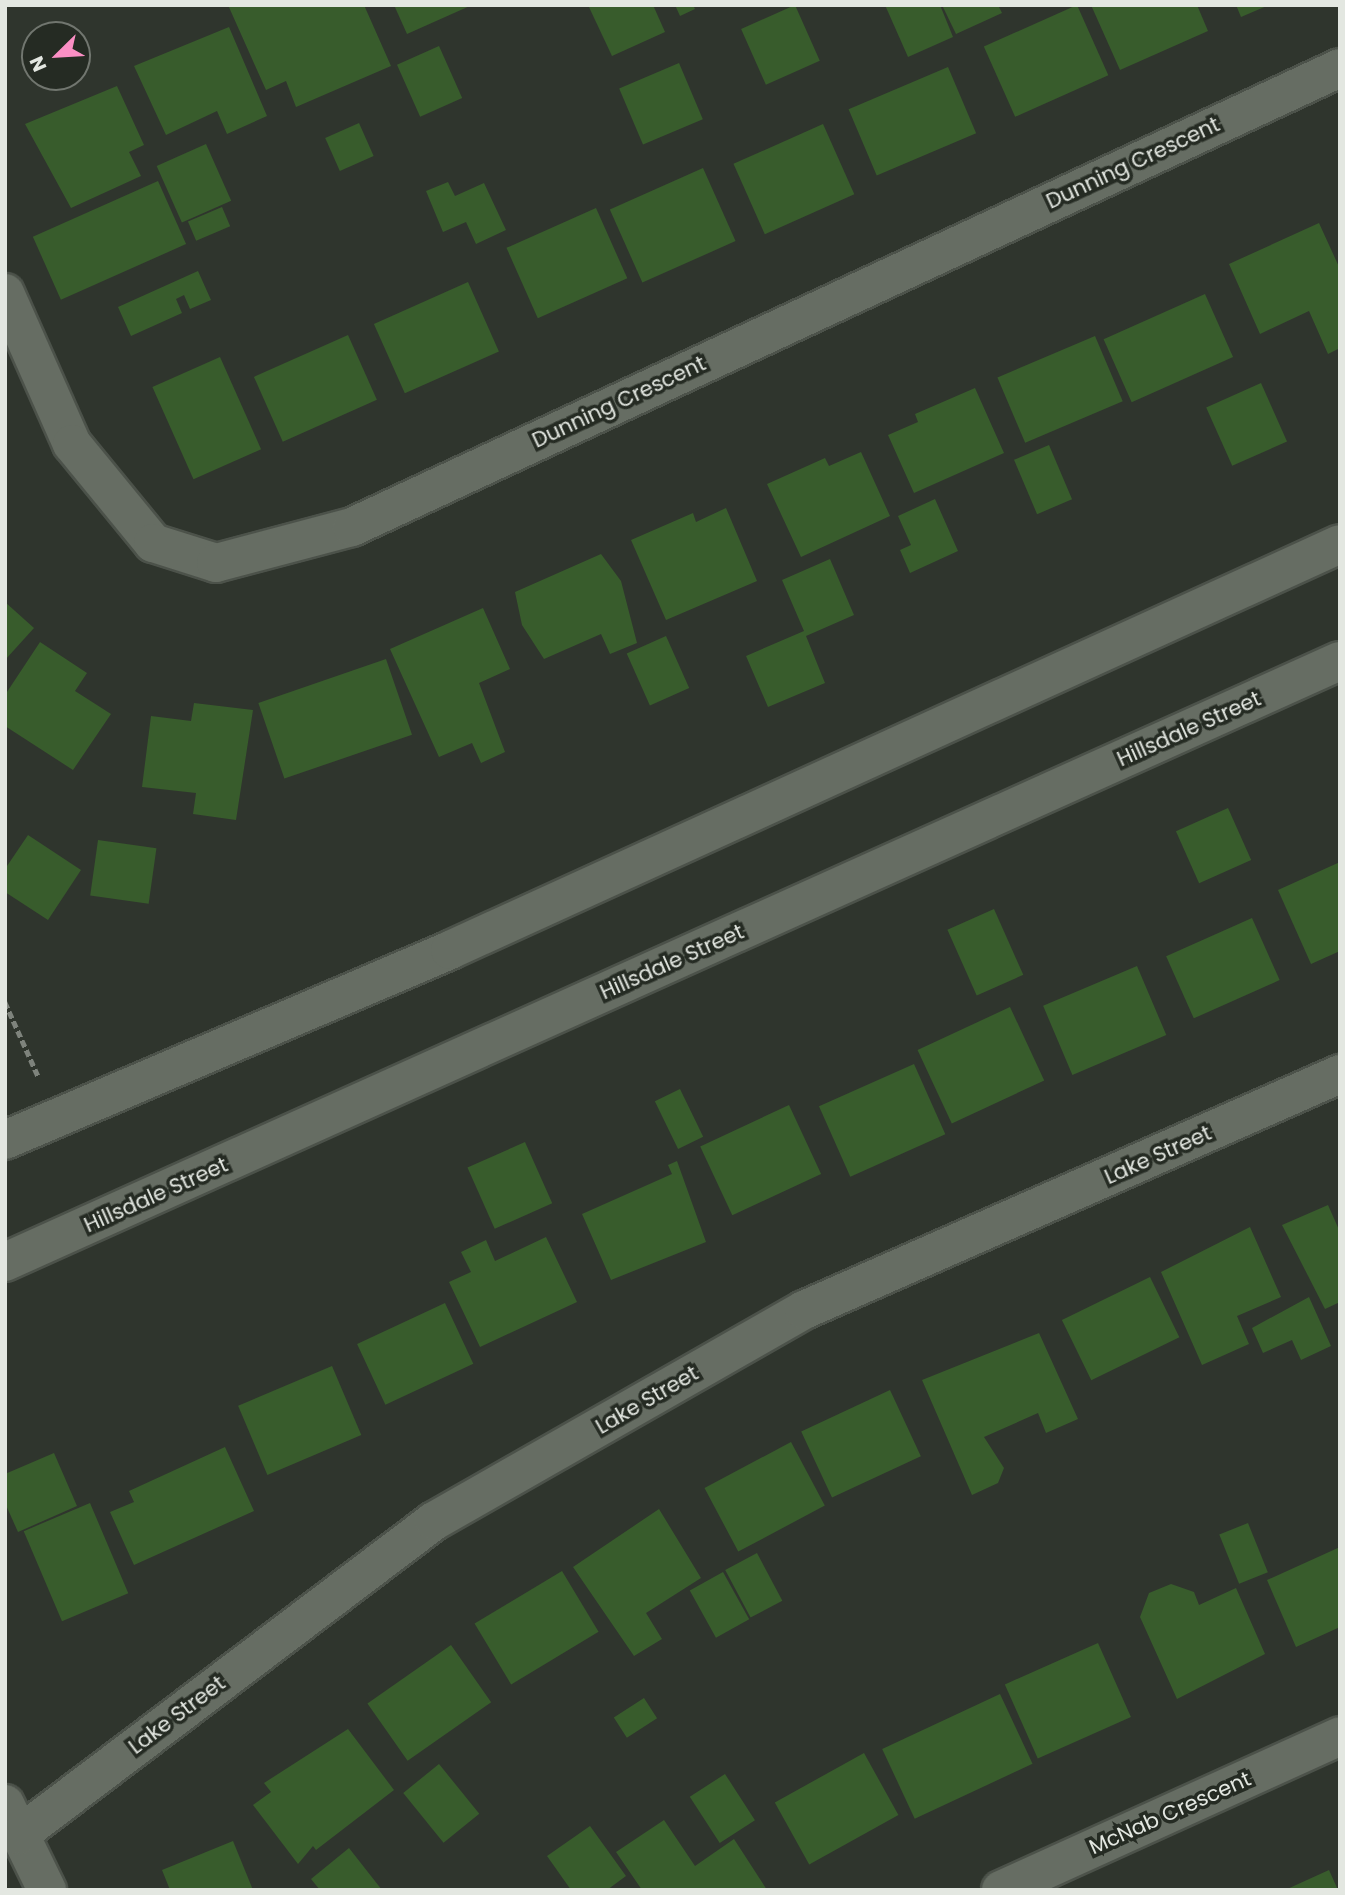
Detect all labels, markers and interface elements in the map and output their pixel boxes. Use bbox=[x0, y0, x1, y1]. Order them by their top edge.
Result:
north arrow bbox=[21, 21, 91, 91]
text: N bbox=[23, 52, 53, 76]
street label: Dunning Crescent bbox=[1042, 112, 1224, 214]
street label: Dunning Crescent bbox=[528, 351, 710, 453]
street label: Hillsdale Street bbox=[1113, 686, 1265, 772]
street label: Hillsdale Street bbox=[596, 919, 748, 1005]
street label: Lake Street bbox=[1101, 1120, 1215, 1190]
street label: Hillsdale Street bbox=[80, 1152, 232, 1238]
street label: Lake Street bbox=[591, 1361, 703, 1439]
street label: Lake Street bbox=[124, 1671, 230, 1759]
street label: McNab Crescent bbox=[1085, 1766, 1255, 1860]

